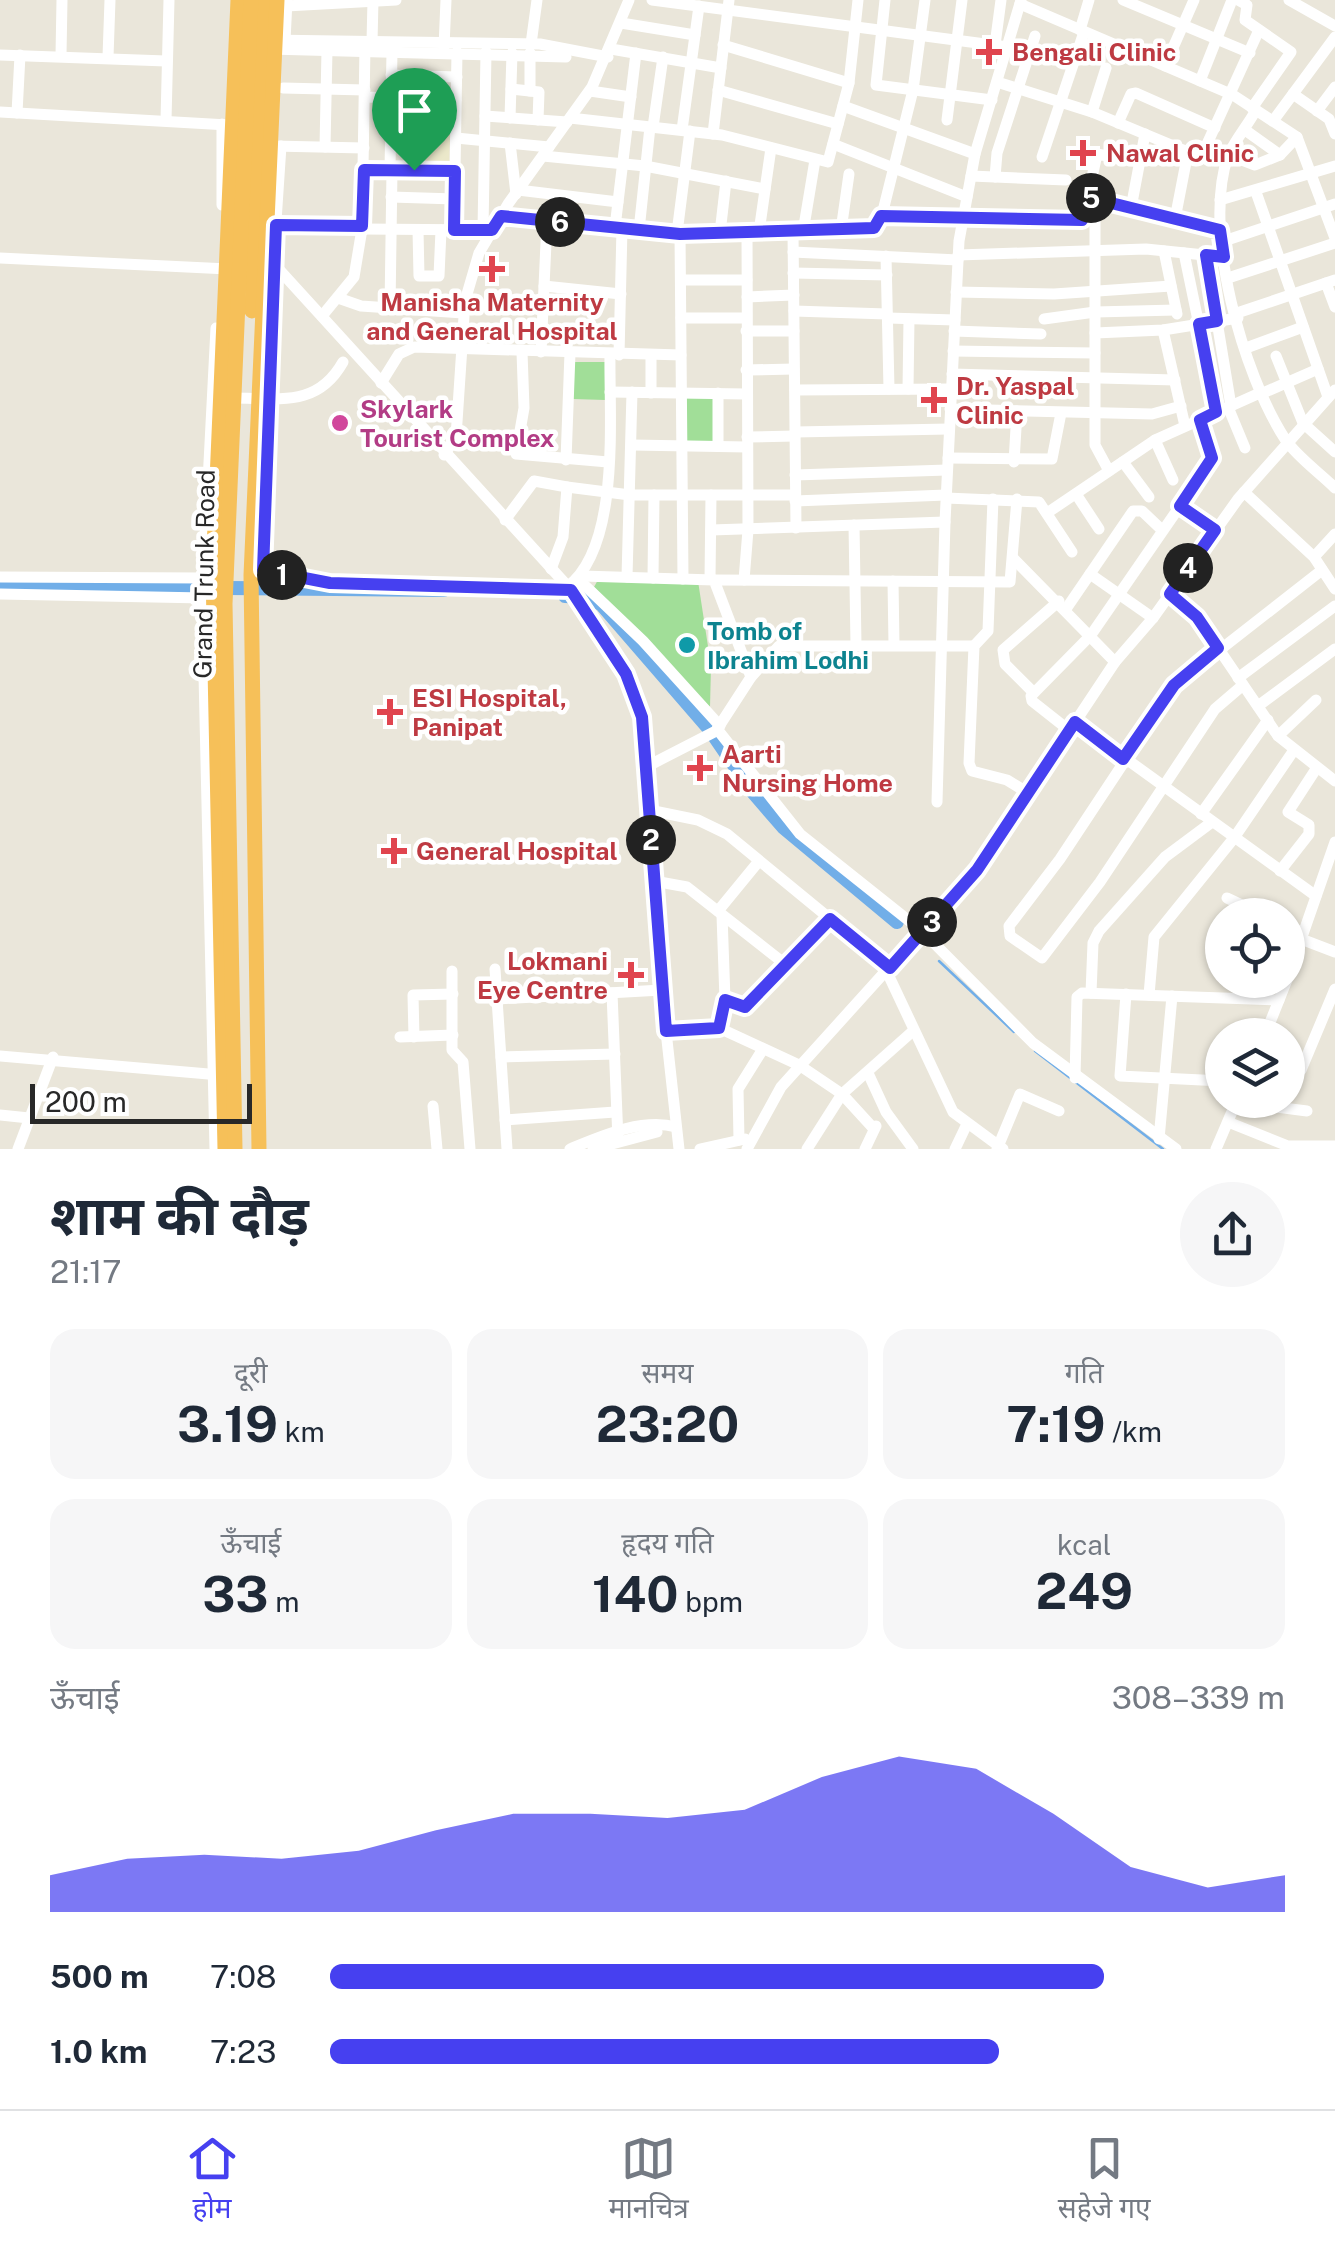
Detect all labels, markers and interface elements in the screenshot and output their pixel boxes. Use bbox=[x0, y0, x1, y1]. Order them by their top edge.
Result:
place label: Bengali Clinic bbox=[1012, 37, 1176, 67]
marker: Bengali Clinic bbox=[976, 39, 1002, 65]
pin bbox=[372, 68, 457, 171]
icon: arrive bbox=[387, 83, 442, 138]
place label: Nawal Clinic bbox=[1106, 138, 1254, 168]
marker: Nawal Clinic bbox=[1070, 140, 1096, 166]
pin: 5 bbox=[1066, 173, 1116, 223]
text: 5 bbox=[1082, 181, 1100, 214]
pin: 6 bbox=[535, 197, 585, 247]
text: 6 bbox=[551, 205, 569, 238]
marker: Manisha Maternity and General Hospital bbox=[479, 256, 505, 282]
place label: Manisha Maternity and General Hospital bbox=[366, 287, 618, 346]
place label: Dr. Yaspal Clinic bbox=[956, 371, 1075, 430]
marker: Dr. Yaspal Clinic bbox=[921, 387, 947, 413]
place label: Skylark Tourist Complex bbox=[360, 394, 555, 453]
marker: Skylark Tourist Complex bbox=[329, 412, 351, 434]
street label: Grand Trunk Road bbox=[187, 469, 221, 679]
pin: 4 bbox=[1163, 543, 1213, 593]
pin: 1 bbox=[257, 550, 307, 600]
text: 4 bbox=[1179, 551, 1197, 584]
text: 1 bbox=[276, 558, 288, 591]
place label: Tomb of Ibrahim Lodhi bbox=[707, 616, 869, 675]
marker: Tomb of Ibrahim Lodhi bbox=[676, 634, 698, 656]
place label: ESI Hospital, Panipat bbox=[412, 683, 567, 742]
marker: ESI Hospital, Panipat bbox=[377, 699, 403, 725]
place label: Aarti Nursing Home bbox=[722, 739, 893, 798]
marker: Aarti Nursing Home bbox=[687, 755, 713, 781]
pin: 2 bbox=[626, 815, 676, 865]
text: 2 bbox=[642, 823, 660, 856]
place label: General Hospital bbox=[416, 836, 618, 866]
marker: General Hospital bbox=[381, 838, 407, 864]
pin: 3 bbox=[907, 897, 957, 947]
map controls bbox=[1205, 898, 1305, 1118]
button: locate bbox=[1205, 898, 1305, 998]
text: 3 bbox=[923, 905, 941, 938]
place label: Lokmani Eye Centre bbox=[477, 946, 608, 1005]
marker: Lokmani Eye Centre bbox=[618, 962, 644, 988]
button: layers bbox=[1205, 1018, 1305, 1118]
scale bar bbox=[30, 1079, 252, 1124]
text: 200 m bbox=[45, 1085, 127, 1118]
button: share bbox=[1180, 1182, 1285, 1287]
text: शाम की दौड़ bbox=[50, 1183, 309, 1247]
text: 21:17 bbox=[50, 1253, 122, 1290]
text: दूरी bbox=[234, 1356, 268, 1389]
text: समय bbox=[642, 1356, 693, 1389]
text: गति bbox=[1065, 1356, 1104, 1389]
text: 3.19 bbox=[177, 1394, 278, 1453]
text: 23:20 bbox=[596, 1394, 739, 1453]
text: 7:19 bbox=[1006, 1394, 1105, 1453]
text: km bbox=[278, 1415, 325, 1448]
text: /km bbox=[1105, 1415, 1162, 1448]
text: ऊँचाई bbox=[220, 1526, 281, 1559]
text: हृदय गति bbox=[621, 1526, 714, 1559]
text: kcal bbox=[1057, 1528, 1111, 1561]
text: 249 bbox=[1035, 1561, 1133, 1620]
text: 33 bbox=[202, 1564, 268, 1623]
text: 140 bbox=[592, 1564, 679, 1623]
text: m bbox=[268, 1585, 300, 1618]
text: bpm bbox=[679, 1585, 743, 1618]
text: ऊँचाई bbox=[50, 1679, 119, 1716]
text: 308–339 m bbox=[1112, 1679, 1285, 1716]
text: 500 m bbox=[50, 1958, 149, 1995]
text: 7:08 bbox=[210, 1958, 277, 1995]
text: 1.0 km bbox=[50, 2033, 147, 2070]
text: 7:23 bbox=[210, 2033, 276, 2070]
tab: होम bbox=[185, 2131, 240, 2229]
tab: मानचित्र bbox=[609, 2131, 689, 2229]
tab: सहेजे गए bbox=[1058, 2131, 1150, 2229]

